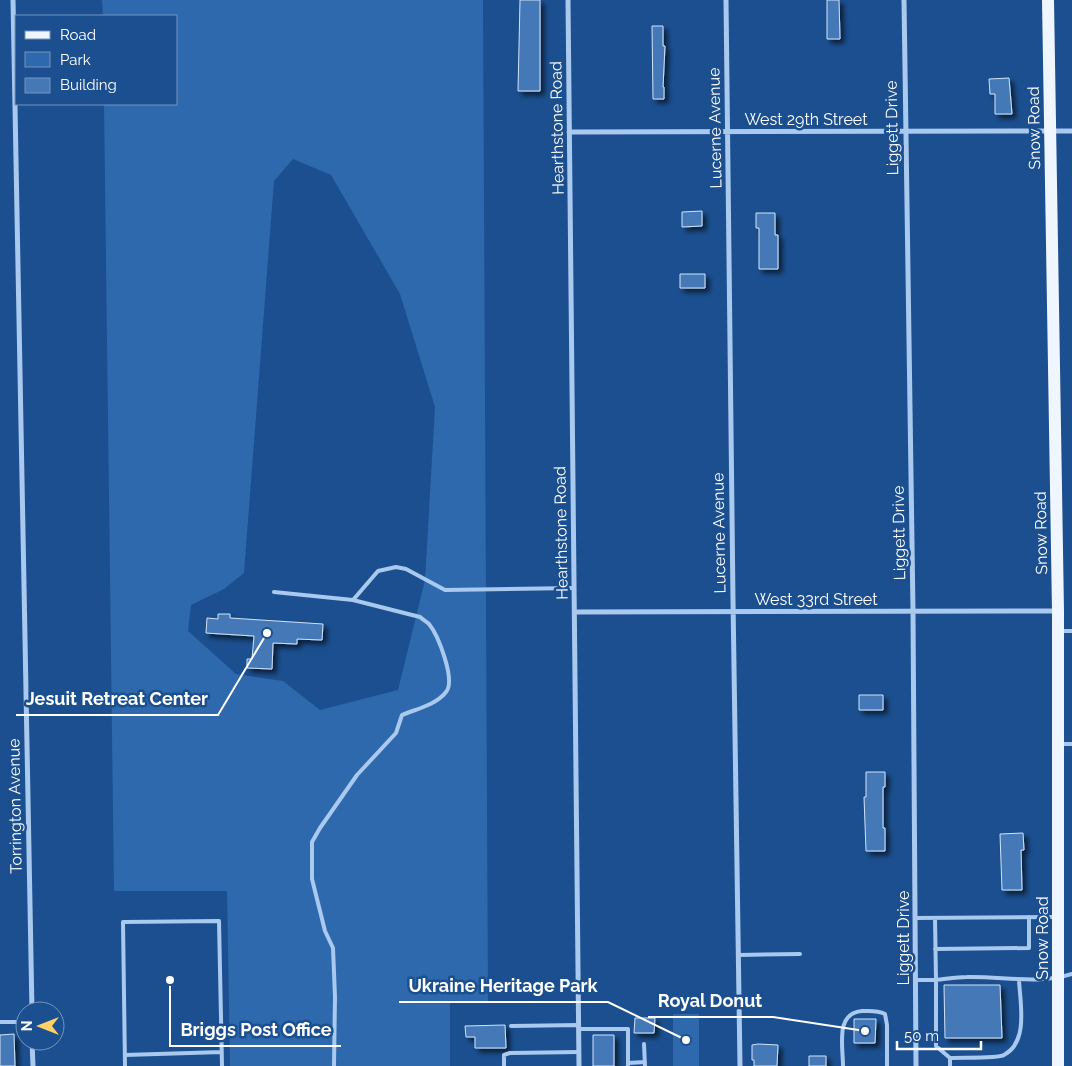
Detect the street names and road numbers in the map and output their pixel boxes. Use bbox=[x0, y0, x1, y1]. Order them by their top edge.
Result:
street label: Hearthstone Road bbox=[546, 61, 568, 195]
street label: Lucerne Avenue bbox=[704, 67, 726, 189]
street label: Liggett Drive bbox=[882, 80, 902, 176]
street label: Snow Road bbox=[1024, 86, 1044, 170]
street label: West 29th Street bbox=[744, 110, 868, 129]
street label: Hearthstone Road bbox=[550, 466, 572, 600]
street label: Lucerne Avenue bbox=[708, 472, 730, 594]
street label: Liggett Drive bbox=[889, 485, 909, 581]
street label: Snow Road bbox=[1031, 491, 1051, 575]
street label: West 33rd Street bbox=[754, 590, 878, 609]
street label: Torrington Avenue bbox=[4, 738, 26, 874]
street label: Liggett Drive bbox=[894, 891, 913, 985]
street label: Snow Road bbox=[1033, 896, 1052, 980]

